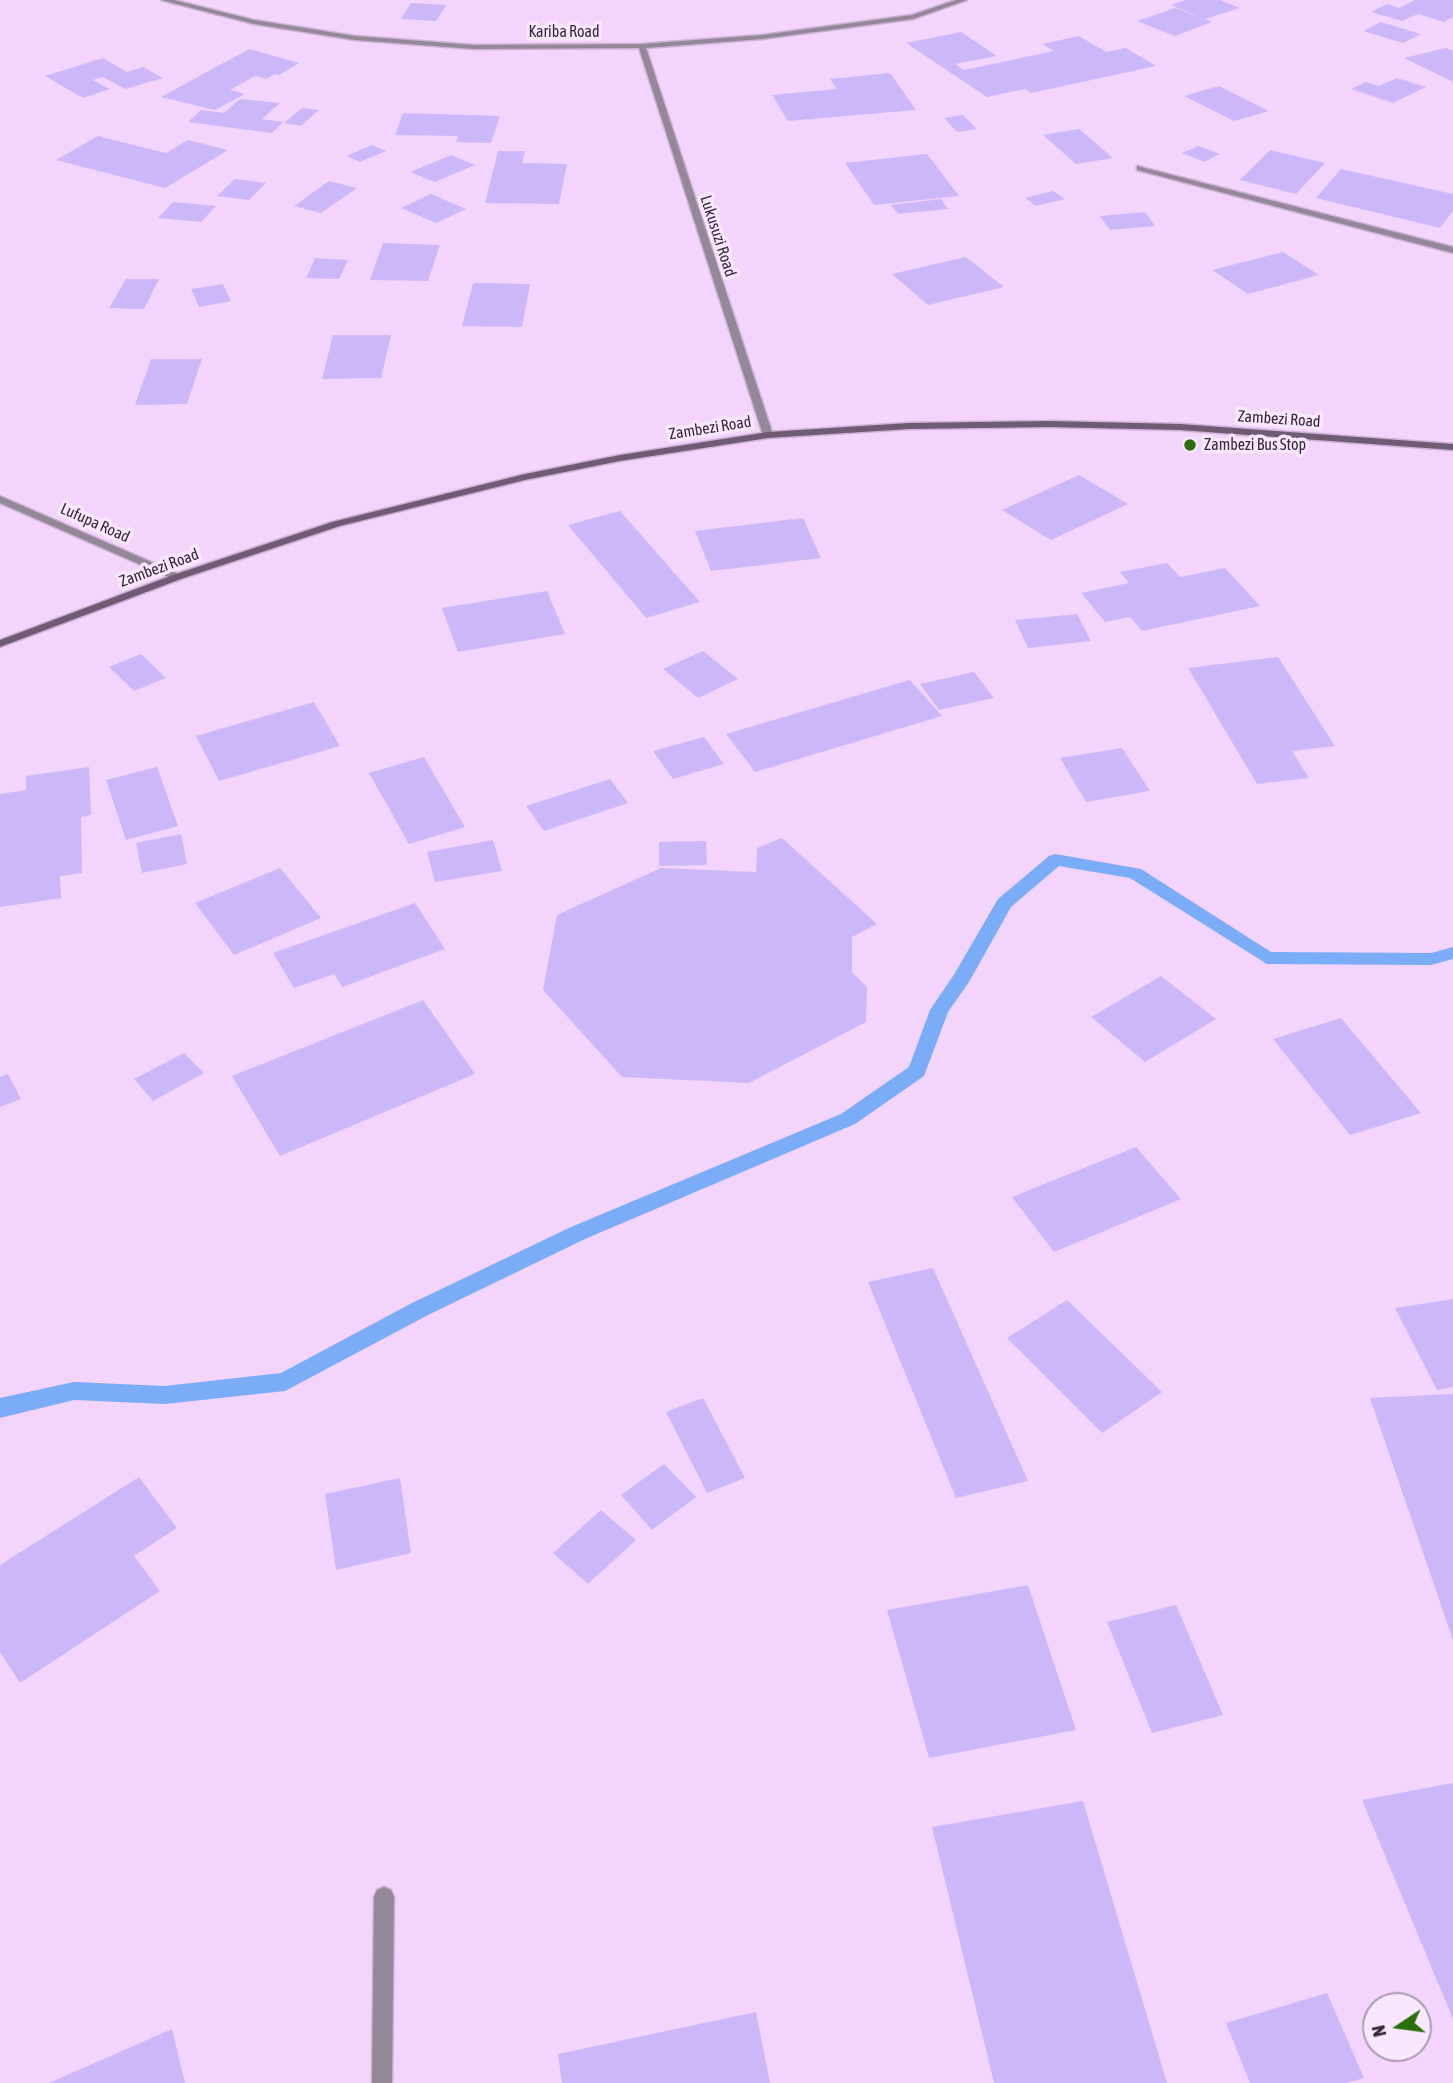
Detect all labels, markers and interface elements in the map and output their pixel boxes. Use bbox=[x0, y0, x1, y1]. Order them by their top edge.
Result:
street label: Kariba Road bbox=[528, 22, 600, 42]
street label: Lukusuzi Road bbox=[696, 193, 740, 279]
street label: Zambezi Road bbox=[1237, 407, 1321, 431]
street label: Zambezi Road bbox=[667, 412, 753, 444]
place label: Zambezi Bus Stop bbox=[1204, 435, 1306, 455]
marker: Zambezi Bus Stop bbox=[1182, 437, 1198, 453]
street label: Lufupa Road bbox=[57, 499, 133, 547]
street label: Zambezi Road bbox=[117, 545, 201, 591]
north arrow bbox=[1362, 1992, 1432, 2062]
text: N bbox=[1367, 2023, 1390, 2039]

